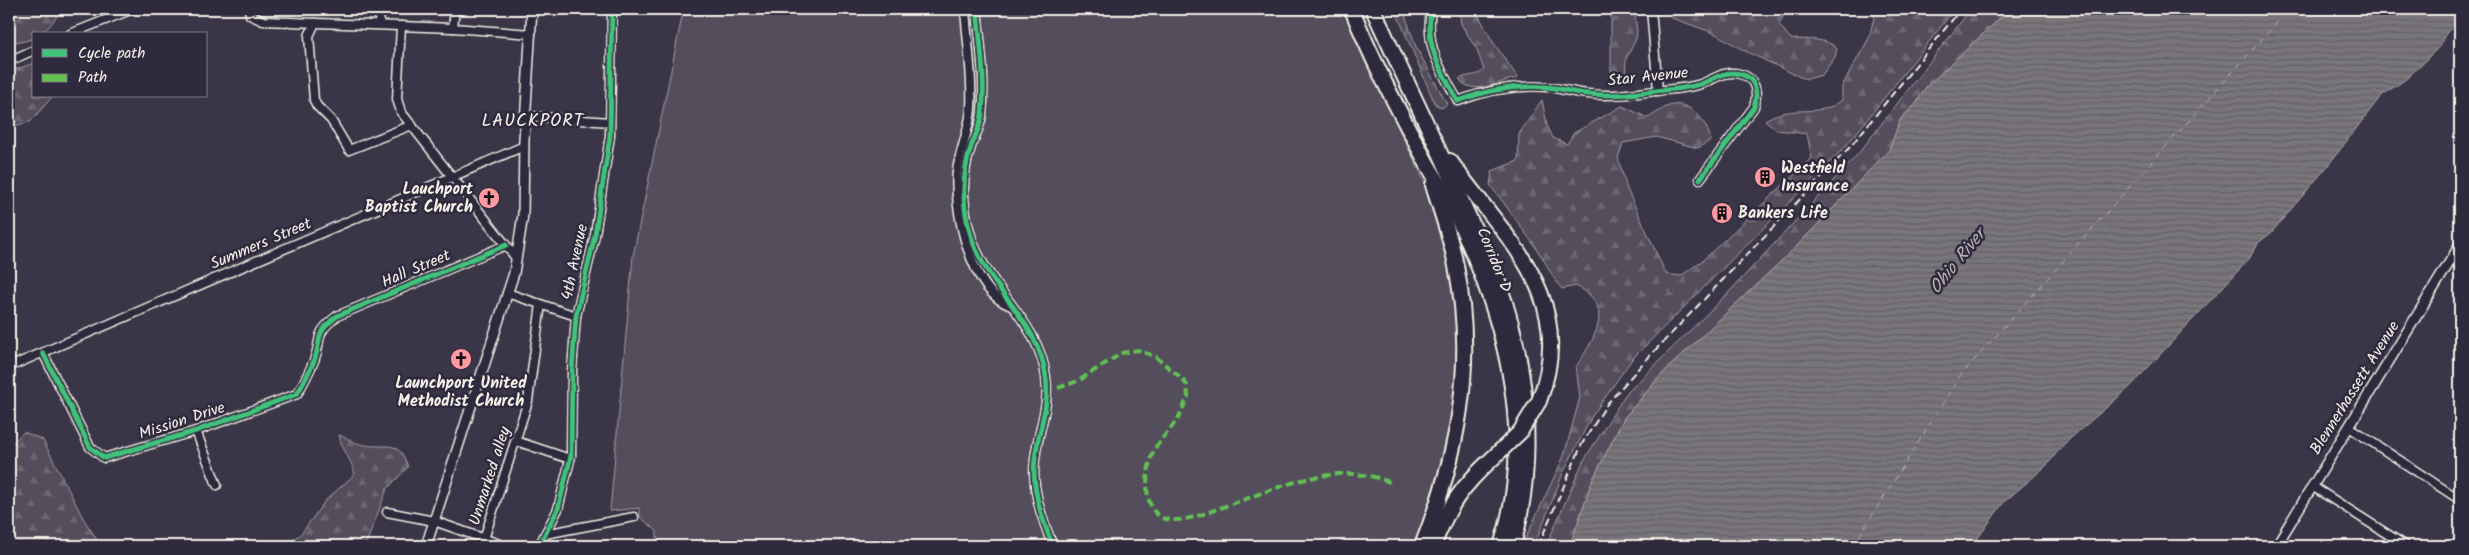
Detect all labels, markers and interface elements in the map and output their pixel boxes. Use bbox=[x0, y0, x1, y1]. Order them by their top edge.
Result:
legend bbox=[32, 32, 208, 98]
text: Cycle path bbox=[78, 42, 145, 66]
street label: Star Avenue bbox=[1606, 60, 1690, 94]
text: Path bbox=[78, 66, 107, 90]
district label: LAUCKPORT bbox=[482, 107, 585, 136]
place label: Westfield Insurance bbox=[1781, 156, 1849, 199]
building icon: Westfield Insurance bbox=[1753, 165, 1777, 189]
place label: Lauchport Baptist Church bbox=[365, 177, 474, 220]
church icon: Lauchport Baptist Church bbox=[477, 186, 501, 210]
building icon: Bankers Life bbox=[1710, 201, 1734, 225]
place label: Bankers Life bbox=[1738, 201, 1828, 226]
street label: Summers Street bbox=[206, 211, 316, 277]
water label: Ohio River bbox=[1923, 220, 1996, 301]
street label: 4th Avenue bbox=[555, 222, 595, 302]
street label: Corridor D bbox=[1470, 224, 1518, 296]
street label: Hall Street bbox=[377, 243, 455, 295]
street label: Blennerhassett Avenue bbox=[2304, 316, 2406, 460]
church icon: Launchport United Methodist Church bbox=[449, 347, 473, 371]
place label: Launchport United Methodist Church bbox=[395, 371, 527, 414]
street label: Mission Drive bbox=[136, 395, 228, 447]
street label: Unmarked alley bbox=[462, 423, 518, 529]

